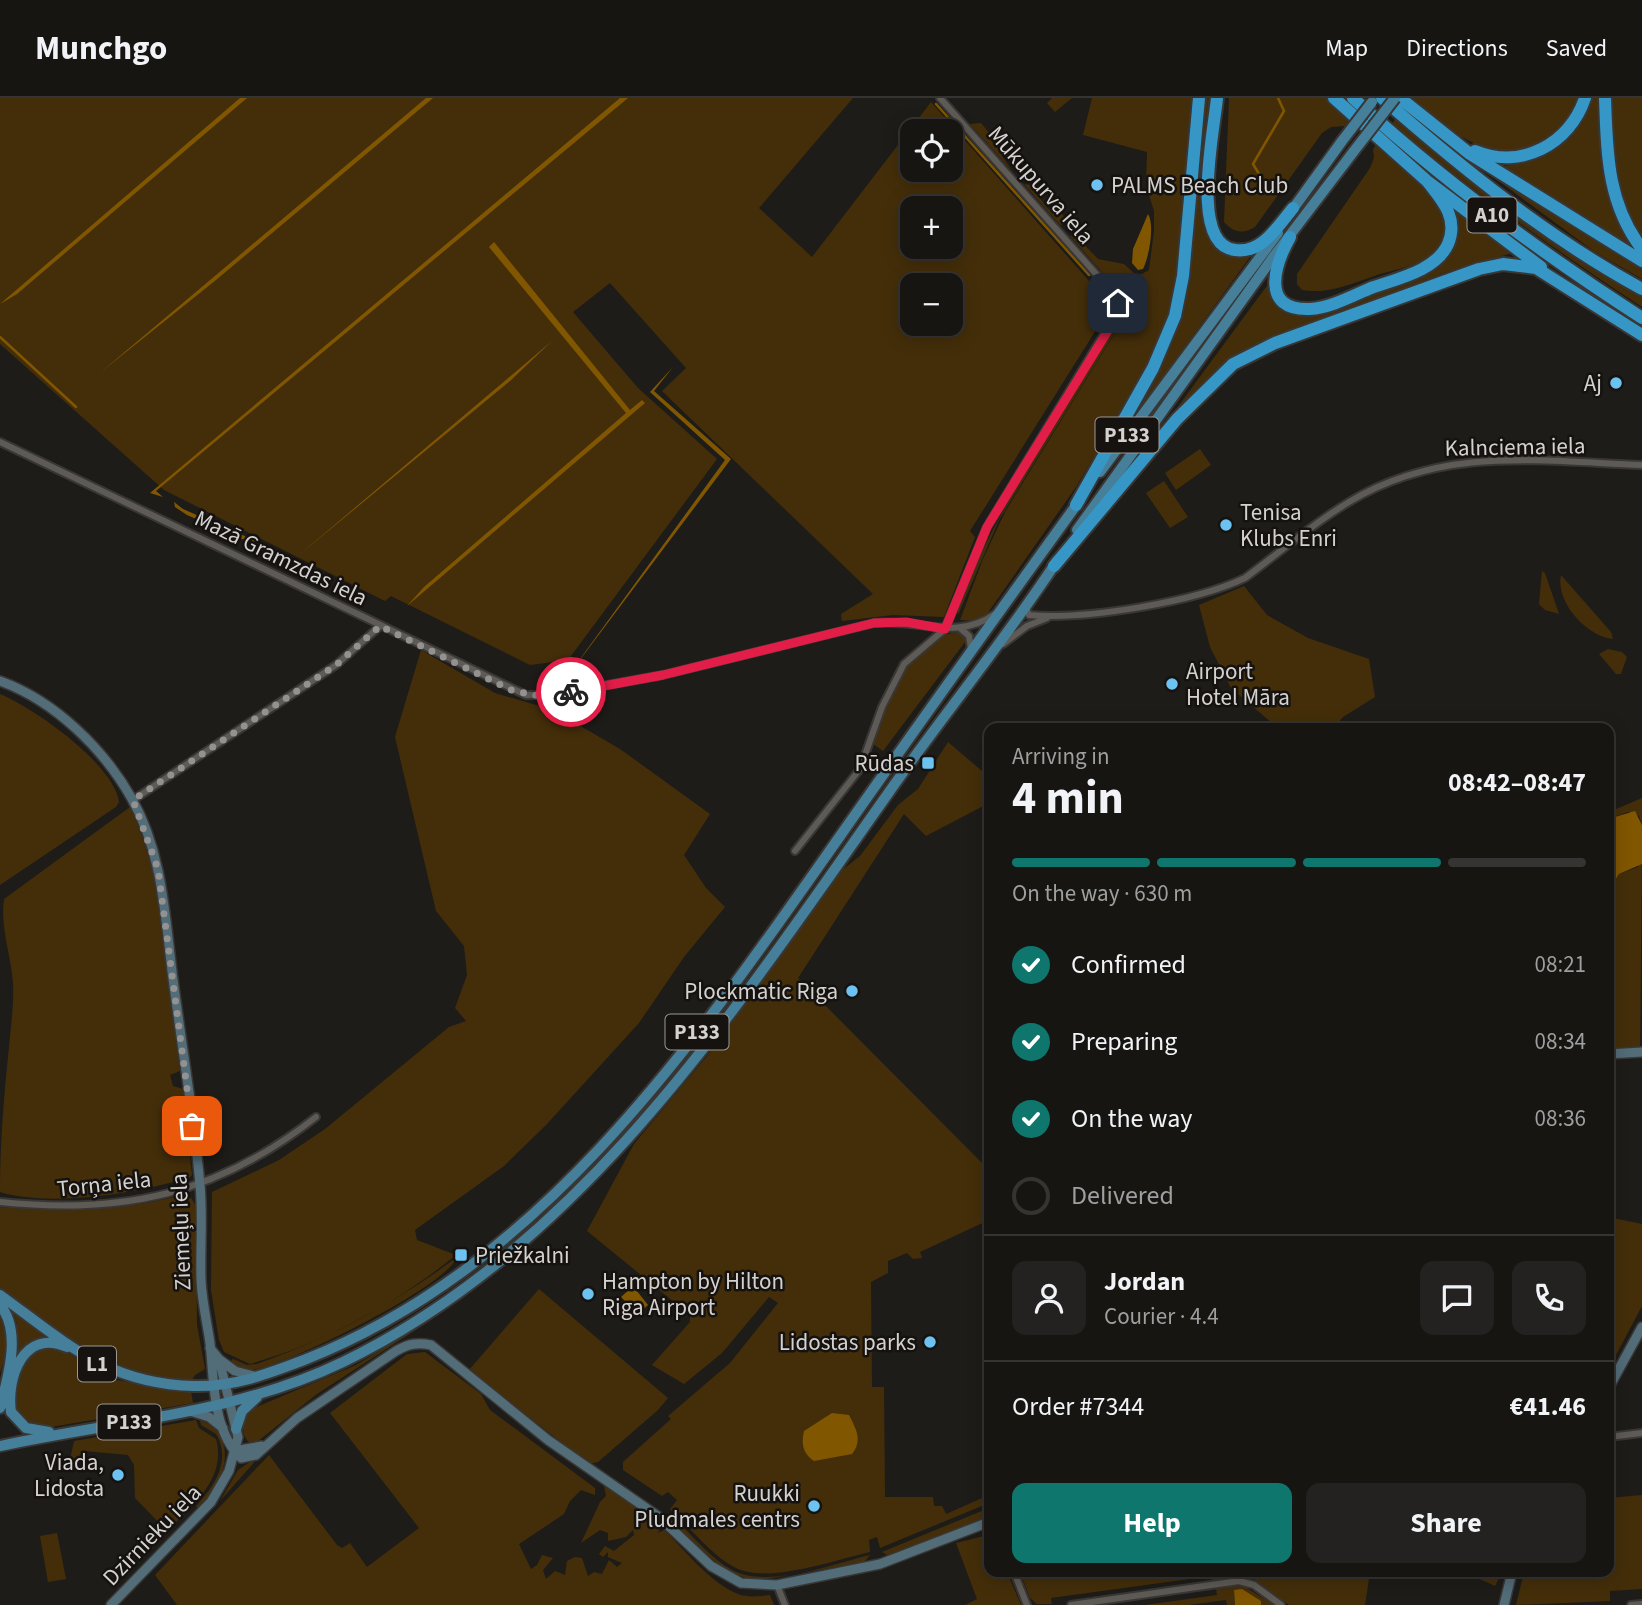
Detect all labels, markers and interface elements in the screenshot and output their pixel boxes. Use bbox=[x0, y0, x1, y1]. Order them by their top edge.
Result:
text: Munchgo bbox=[35, 25, 167, 72]
text: Map bbox=[1325, 31, 1368, 66]
text: Directions bbox=[1406, 31, 1508, 66]
text: Saved bbox=[1546, 31, 1607, 66]
street label: Mūkupurva iela bbox=[980, 118, 1102, 252]
map controls bbox=[900, 119, 963, 336]
button: locate bbox=[900, 119, 963, 182]
place label: PALMS Beach Club bbox=[1111, 169, 1288, 202]
marker: PALMS Beach Club bbox=[1089, 177, 1105, 193]
button: + bbox=[900, 196, 963, 259]
road number: A10 bbox=[1468, 198, 1516, 232]
button: − bbox=[900, 273, 963, 336]
pin bbox=[1088, 273, 1148, 333]
icon: home bbox=[1099, 284, 1137, 322]
place label: Aj bbox=[1584, 367, 1602, 400]
marker: Aj bbox=[1608, 375, 1624, 391]
road number: P133 bbox=[1096, 418, 1158, 452]
street label: Kalnciema iela bbox=[1444, 429, 1586, 465]
place label: Tenisa Klubs Enri bbox=[1240, 496, 1337, 555]
street label: Mazā Gramzdas iela bbox=[189, 502, 373, 614]
marker: Tenisa Klubs Enri bbox=[1218, 517, 1234, 533]
place label: Airport Hotel Māra bbox=[1186, 655, 1290, 714]
courier bbox=[536, 657, 606, 727]
icon: bike bbox=[552, 673, 590, 711]
marker: Airport Hotel Māra bbox=[1164, 676, 1180, 692]
text: Arriving in bbox=[1012, 740, 1110, 773]
place label: Rūdas bbox=[854, 747, 914, 780]
marker: Rūdas bbox=[920, 755, 936, 771]
text: 08:42–08:47 bbox=[1448, 764, 1586, 801]
text: 4 min bbox=[1012, 766, 1124, 831]
text: On the way · 630 m bbox=[1012, 877, 1192, 910]
icon: check bbox=[1012, 946, 1050, 984]
text: Confirmed bbox=[1071, 946, 1186, 983]
text: 08:21 bbox=[1535, 948, 1586, 981]
place label: Plockmatic Riga bbox=[684, 975, 838, 1008]
marker: Plockmatic Riga bbox=[844, 983, 860, 999]
road number: P133 bbox=[666, 1014, 728, 1049]
icon: check bbox=[1012, 1023, 1050, 1061]
text: Preparing bbox=[1071, 1023, 1177, 1060]
text: 08:34 bbox=[1535, 1025, 1586, 1058]
pin bbox=[162, 1096, 222, 1156]
icon: check bbox=[1012, 1100, 1050, 1138]
text: On the way bbox=[1071, 1100, 1192, 1137]
text: 08:36 bbox=[1535, 1102, 1586, 1135]
icon: bag bbox=[173, 1107, 211, 1145]
street label: Torņa iela bbox=[55, 1163, 153, 1205]
street label: Ziemeļu iela bbox=[162, 1173, 200, 1291]
text: Delivered bbox=[1071, 1177, 1174, 1214]
place label: Priežkalni bbox=[475, 1239, 570, 1272]
marker: Priežkalni bbox=[453, 1247, 469, 1263]
button: person bbox=[1012, 1261, 1086, 1335]
button: chat bbox=[1420, 1261, 1494, 1335]
button: phone bbox=[1512, 1261, 1586, 1335]
text: Jordan bbox=[1104, 1263, 1185, 1300]
place label: Hampton by Hilton Riga Airport bbox=[602, 1265, 784, 1324]
marker: Hampton by Hilton Riga Airport bbox=[580, 1286, 596, 1302]
text: Courier · 4.4 bbox=[1104, 1300, 1219, 1333]
place label: Lidostas parks bbox=[779, 1326, 916, 1359]
marker: Lidostas parks bbox=[922, 1334, 938, 1350]
road number: L1 bbox=[78, 1346, 116, 1382]
text: Order #7344 bbox=[1012, 1388, 1144, 1425]
text: €41.46 bbox=[1510, 1388, 1586, 1425]
road number: P133 bbox=[97, 1404, 160, 1440]
place label: Viada, Lidosta bbox=[34, 1446, 104, 1505]
marker: Viada, Lidosta bbox=[110, 1467, 126, 1483]
street label: Dzirnieku iela bbox=[95, 1477, 209, 1593]
place label: Ruukki Pludmales centrs bbox=[634, 1477, 800, 1536]
button: Help bbox=[1012, 1483, 1292, 1563]
button: Share bbox=[1306, 1483, 1586, 1563]
marker: Ruukki Pludmales centrs bbox=[806, 1498, 822, 1514]

